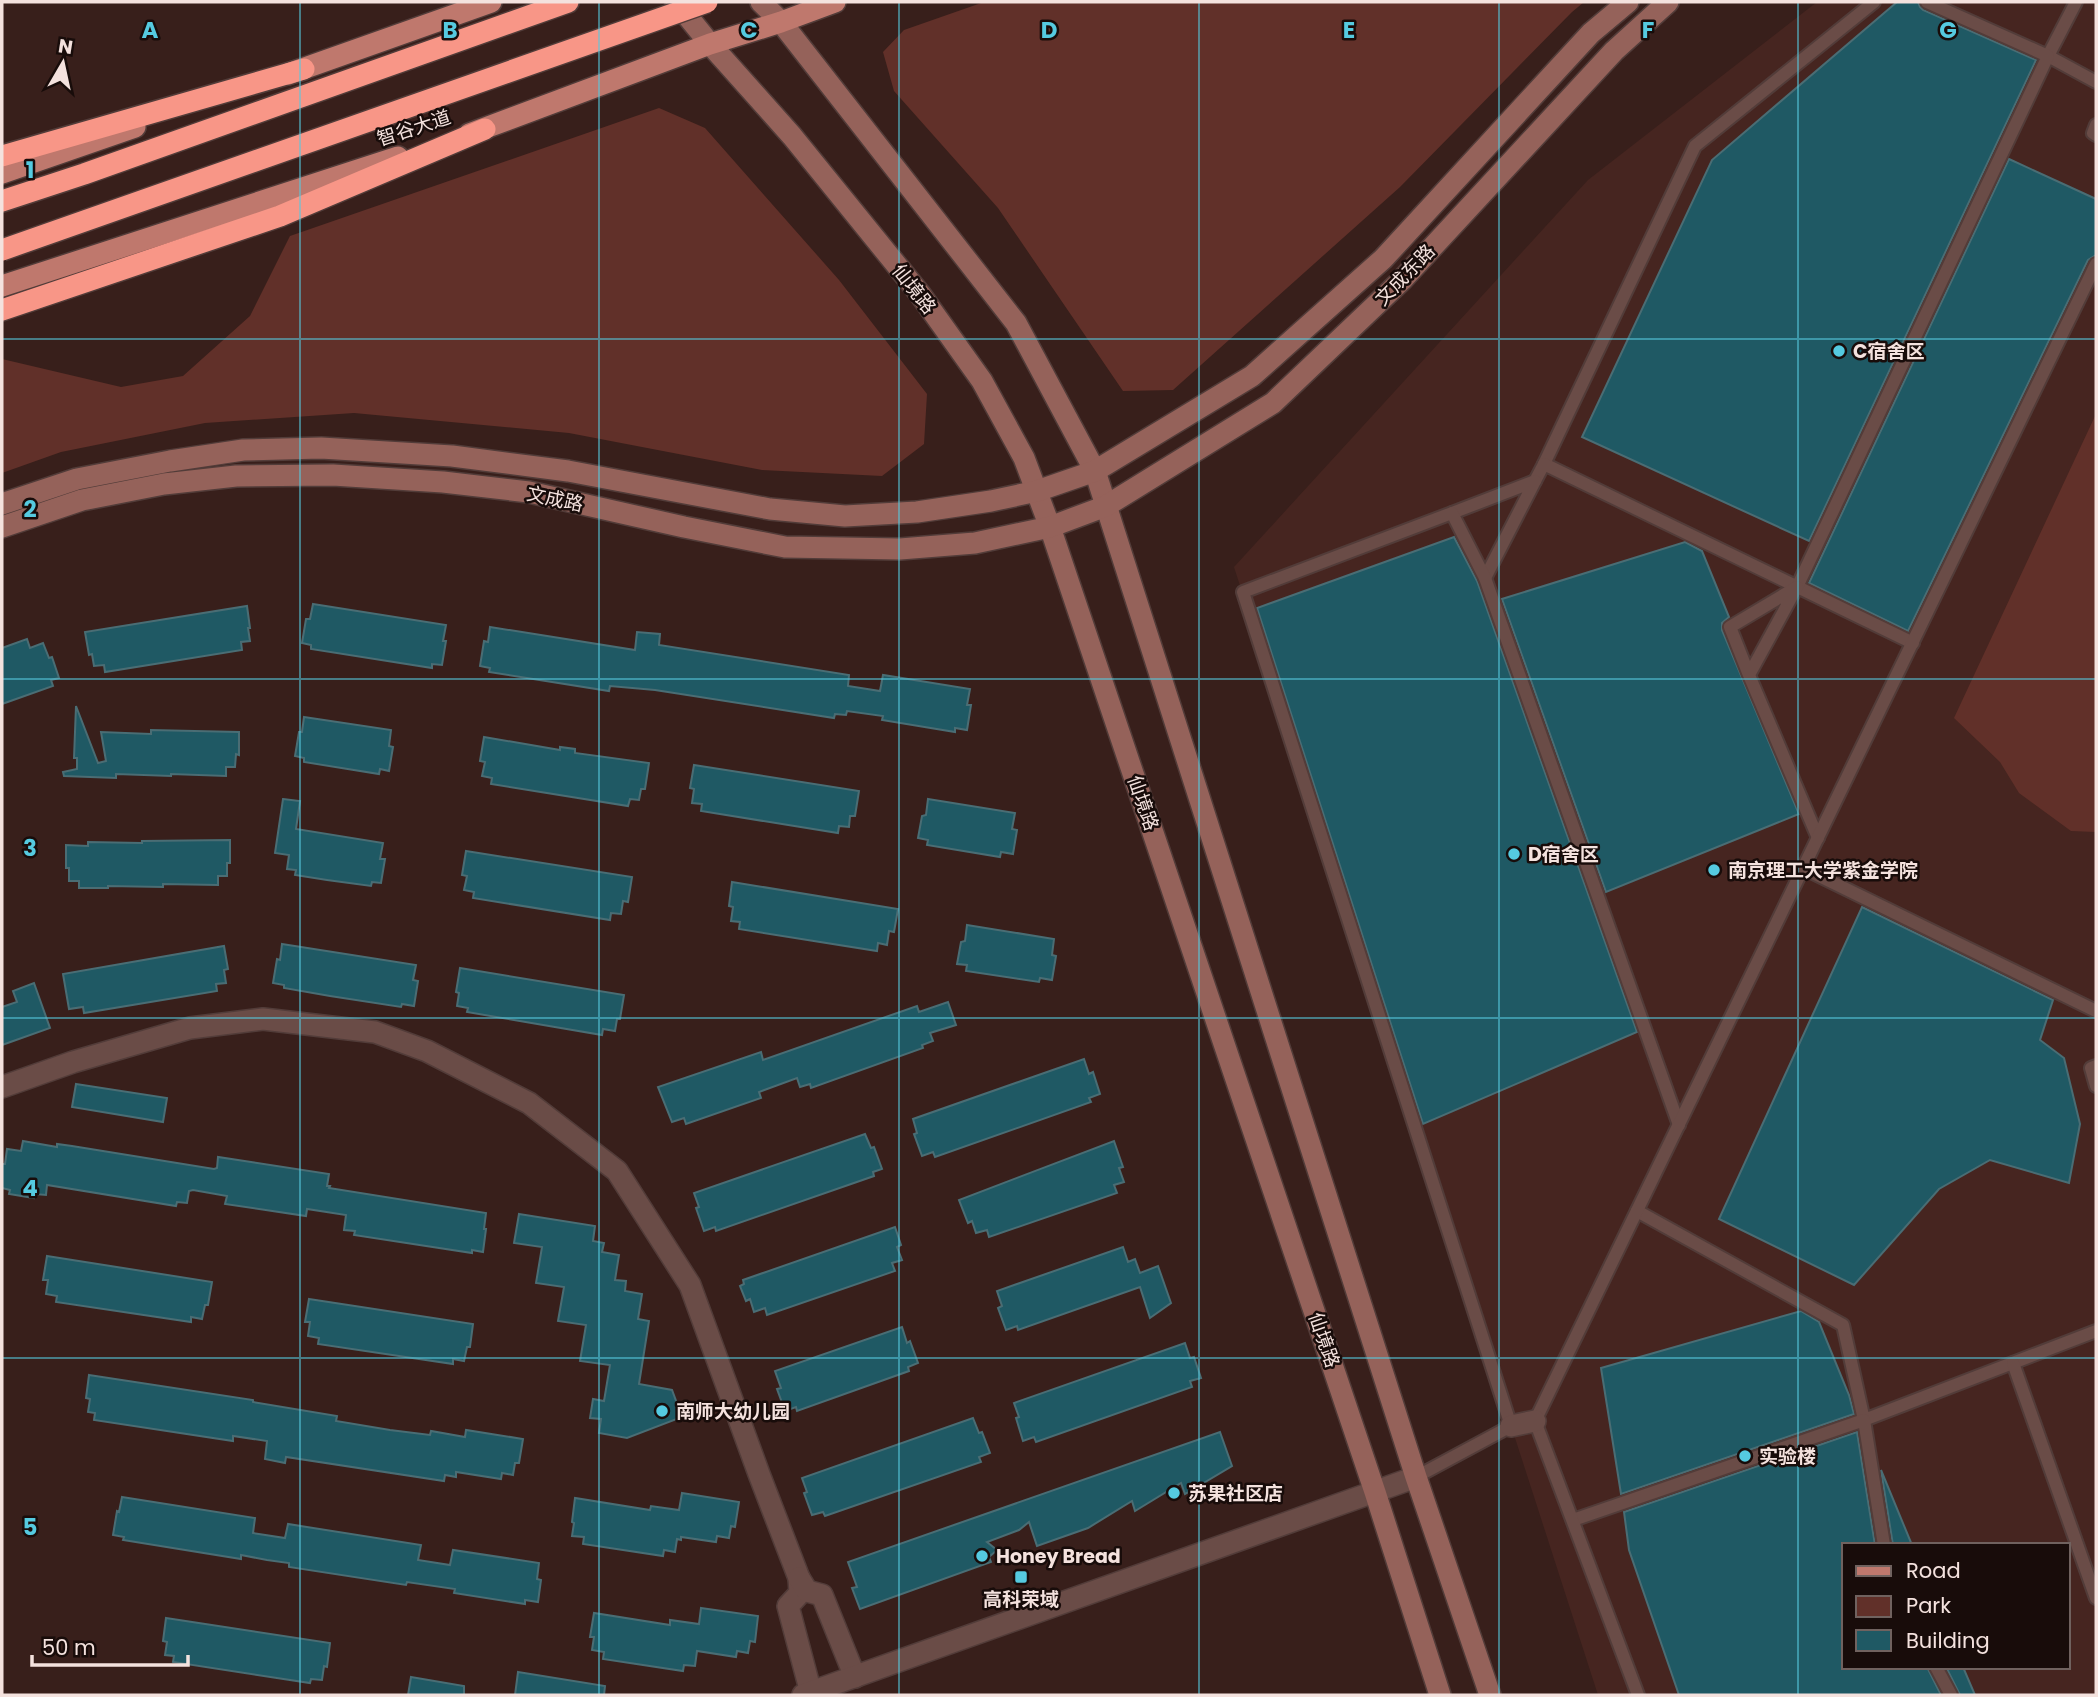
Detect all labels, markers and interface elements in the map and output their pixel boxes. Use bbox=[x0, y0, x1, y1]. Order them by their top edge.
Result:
text: A bbox=[142, 14, 159, 46]
text: B bbox=[442, 14, 458, 46]
text: C bbox=[740, 14, 758, 46]
text: D bbox=[1041, 14, 1057, 46]
text: E bbox=[1343, 14, 1355, 46]
text: F bbox=[1642, 14, 1654, 46]
text: G bbox=[1939, 14, 1957, 46]
north arrow bbox=[28, 28, 98, 98]
text: N bbox=[56, 32, 75, 61]
street label: 智谷大道 bbox=[374, 103, 454, 153]
text: 1 bbox=[26, 154, 34, 186]
street label: 文成东路 bbox=[1369, 238, 1441, 312]
street label: 仙境路 bbox=[886, 258, 942, 320]
place label: C宿舍区 bbox=[1853, 338, 1924, 365]
marker: C宿舍区 bbox=[1831, 343, 1847, 359]
street label: 文成路 bbox=[524, 480, 586, 518]
text: 2 bbox=[23, 493, 37, 525]
street label: 仙境路 bbox=[1121, 772, 1165, 834]
text: 3 bbox=[23, 832, 37, 864]
place label: D宿舍区 bbox=[1528, 841, 1599, 868]
marker: D宿舍区 bbox=[1506, 846, 1522, 862]
place label: 南京理工大学紫金学院 bbox=[1728, 857, 1918, 884]
marker: 南京理工大学紫金学院 bbox=[1706, 862, 1722, 878]
text: 4 bbox=[22, 1172, 38, 1204]
street label: 仙境路 bbox=[1302, 1309, 1346, 1371]
place label: 南师大幼儿园 bbox=[676, 1398, 790, 1425]
marker: 南师大幼儿园 bbox=[654, 1403, 670, 1419]
place label: 实验楼 bbox=[1759, 1443, 1816, 1470]
marker: 实验楼 bbox=[1737, 1448, 1753, 1464]
place label: 苏果社区店 bbox=[1188, 1480, 1283, 1507]
marker: 苏果社区店 bbox=[1166, 1485, 1182, 1501]
text: 5 bbox=[23, 1511, 37, 1543]
place label: Honey Bread bbox=[996, 1543, 1121, 1570]
legend bbox=[1842, 1543, 2070, 1669]
marker: Honey Bread bbox=[974, 1548, 990, 1564]
text: Road bbox=[1906, 1556, 1961, 1585]
marker: 高科荣域 bbox=[1013, 1569, 1029, 1585]
place label: 高科荣域 bbox=[983, 1586, 1059, 1613]
text: Park bbox=[1906, 1591, 1951, 1620]
scale bar bbox=[32, 1624, 187, 1668]
text: Building bbox=[1906, 1626, 1990, 1655]
text: 50 m bbox=[42, 1633, 96, 1662]

